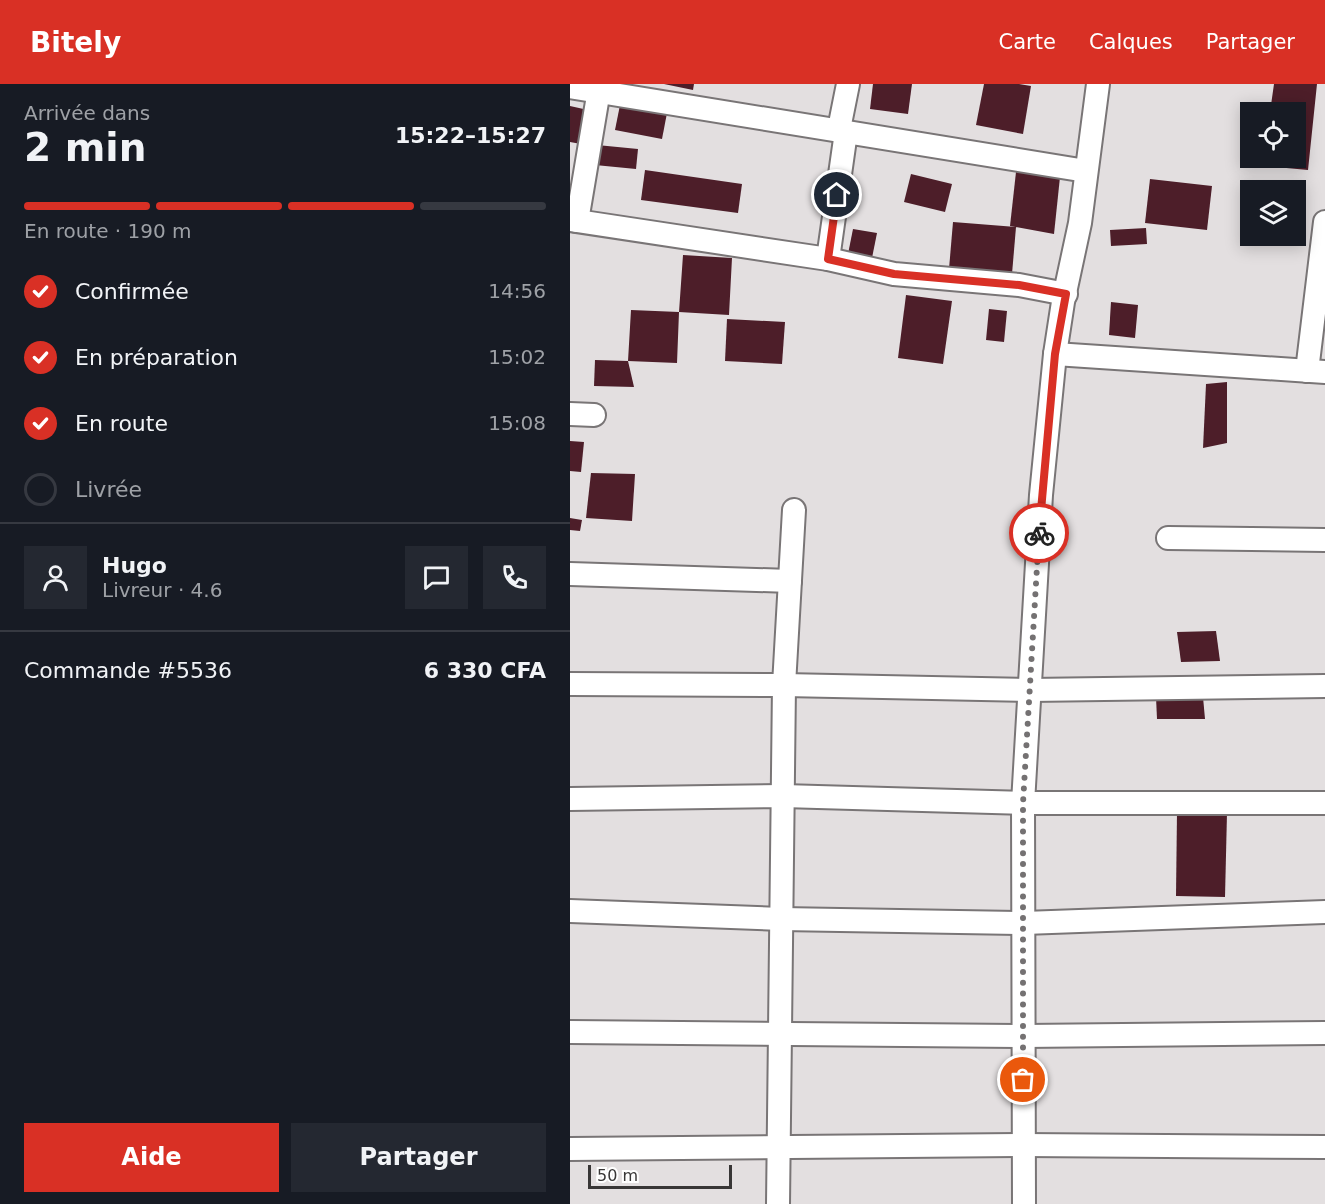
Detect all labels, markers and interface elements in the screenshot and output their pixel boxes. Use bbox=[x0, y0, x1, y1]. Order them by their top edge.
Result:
text: Bitely bbox=[30, 26, 121, 59]
text: Carte bbox=[999, 30, 1056, 54]
text: Calques bbox=[1089, 30, 1173, 54]
text: Partager bbox=[1206, 30, 1295, 54]
text: Arrivée dans bbox=[24, 101, 150, 125]
map controls bbox=[1240, 102, 1306, 246]
button: locate bbox=[1240, 102, 1306, 168]
text: 15:22–15:27 bbox=[395, 123, 546, 148]
text: 2 min bbox=[24, 125, 146, 170]
pin bbox=[811, 169, 862, 220]
icon: home bbox=[820, 178, 853, 211]
button: layers bbox=[1240, 180, 1306, 246]
text: En route · 190 m bbox=[24, 219, 192, 243]
icon: check bbox=[24, 275, 57, 308]
text: Confirmée bbox=[75, 279, 189, 304]
text: 14:56 bbox=[488, 279, 546, 303]
icon: check bbox=[24, 341, 57, 374]
text: En préparation bbox=[75, 345, 238, 370]
text: 15:02 bbox=[488, 345, 546, 369]
icon: check bbox=[24, 407, 57, 440]
text: En route bbox=[75, 411, 168, 436]
text: 15:08 bbox=[488, 411, 546, 435]
text: Livrée bbox=[75, 477, 142, 502]
courier bbox=[1009, 503, 1069, 563]
icon: bike bbox=[1023, 517, 1056, 550]
button: person bbox=[24, 546, 87, 609]
button: chat bbox=[405, 546, 468, 609]
button: phone bbox=[483, 546, 546, 609]
text: Hugo bbox=[102, 553, 167, 578]
text: Livreur · 4.6 bbox=[102, 578, 222, 602]
text: Commande #5536 bbox=[24, 658, 232, 683]
text: 6 330 CFA bbox=[424, 658, 546, 683]
pin bbox=[997, 1054, 1048, 1105]
icon: bag bbox=[1006, 1063, 1039, 1096]
button: Aide bbox=[24, 1123, 279, 1192]
button: Partager bbox=[291, 1123, 546, 1192]
scale bar bbox=[588, 1162, 732, 1190]
text: 50 m bbox=[597, 1166, 638, 1185]

